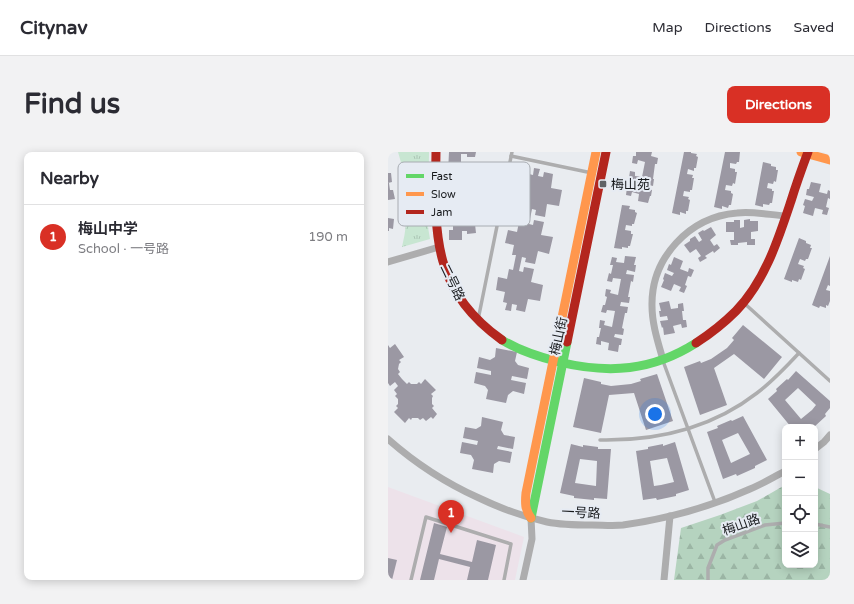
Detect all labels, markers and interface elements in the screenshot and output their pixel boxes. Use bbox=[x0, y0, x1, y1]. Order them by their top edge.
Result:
text: Citynav bbox=[20, 17, 87, 39]
text: Map bbox=[652, 19, 683, 36]
text: Directions bbox=[705, 19, 772, 36]
text: Saved bbox=[794, 19, 834, 36]
button: Directions bbox=[727, 86, 830, 123]
text: Find us bbox=[24, 87, 120, 121]
legend bbox=[398, 162, 530, 226]
text: Nearby bbox=[40, 168, 99, 189]
text: Fast bbox=[431, 170, 452, 183]
place label: 梅山苑 bbox=[611, 177, 650, 193]
marker: 梅山苑 bbox=[598, 179, 608, 189]
text: Slow bbox=[431, 188, 456, 201]
text: Jam bbox=[431, 206, 452, 219]
text: 梅山中学 bbox=[78, 220, 138, 238]
text: 1 bbox=[49, 229, 57, 245]
text: 190 m bbox=[308, 229, 348, 245]
text: School · 一号路 bbox=[78, 241, 169, 257]
street label: 二号路 bbox=[436, 261, 468, 303]
street label: 梅山街 bbox=[547, 315, 571, 357]
your location bbox=[645, 404, 665, 424]
map controls bbox=[782, 424, 818, 568]
button: + bbox=[782, 424, 818, 460]
button: − bbox=[782, 460, 818, 496]
button: locate bbox=[782, 496, 818, 532]
pin: 1 bbox=[438, 500, 464, 533]
street label: 一号路 bbox=[561, 504, 601, 522]
street label: 梅山路 bbox=[720, 511, 762, 539]
button: layers bbox=[782, 532, 818, 568]

